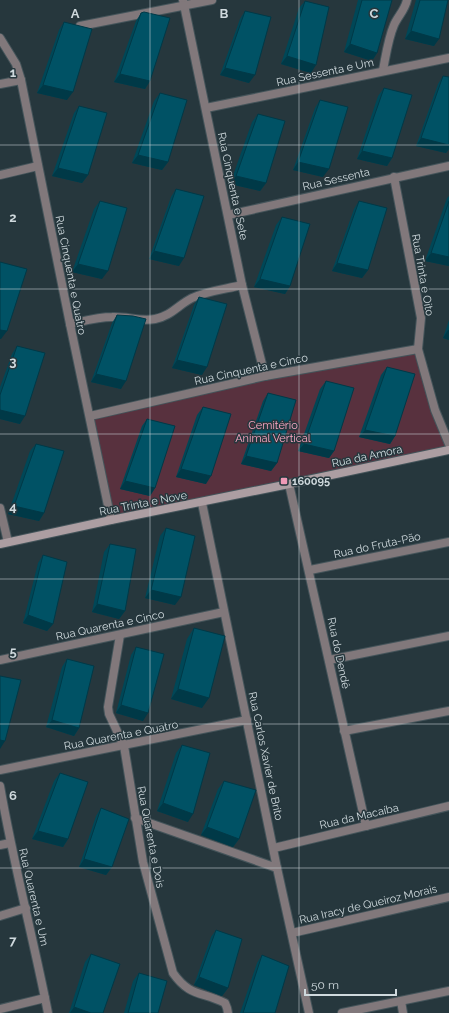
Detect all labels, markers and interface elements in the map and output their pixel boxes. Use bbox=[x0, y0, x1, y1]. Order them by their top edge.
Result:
text: A bbox=[71, 6, 80, 21]
text: B bbox=[220, 6, 229, 21]
text: C bbox=[370, 6, 379, 21]
street label: Rua Sessenta e Um bbox=[275, 56, 375, 89]
text: 1 bbox=[10, 65, 17, 80]
street label: Rua Cinquenta e Sete bbox=[215, 131, 250, 242]
street label: Rua Sessenta bbox=[301, 165, 371, 194]
text: 2 bbox=[9, 210, 17, 225]
street label: Rua Cinquenta e Quatro bbox=[53, 214, 89, 336]
street label: Rua Trinta e Oito bbox=[409, 233, 436, 318]
street label: Rua Cinquenta e Cinco bbox=[193, 351, 309, 388]
text: 3 bbox=[9, 354, 17, 369]
park label: Cemitério Animal Vertical bbox=[235, 419, 311, 445]
street label: Rua da Amora bbox=[331, 443, 404, 470]
place label: 160095 bbox=[292, 475, 330, 488]
marker: 160095 bbox=[279, 476, 289, 486]
street label: Rua Trinta e Nove bbox=[98, 489, 189, 518]
text: 4 bbox=[9, 499, 17, 514]
street label: Rua do Fruta-Pão bbox=[332, 530, 422, 561]
street label: Rua Quarenta e Cinco bbox=[55, 608, 166, 643]
street label: Rua do Dendê bbox=[325, 616, 353, 691]
text: 5 bbox=[9, 644, 17, 659]
street label: Rua Carlos Xavier de Brito bbox=[246, 691, 286, 822]
street label: Rua Quarenta e Quatro bbox=[63, 718, 180, 753]
street label: Rua Quarenta e Dois bbox=[134, 785, 167, 889]
text: 6 bbox=[9, 788, 17, 803]
street label: Rua da Macaíba bbox=[318, 801, 400, 832]
street label: Rua Quarenta e Um bbox=[16, 847, 51, 947]
street label: Rua Iracy de Queiroz Morais bbox=[298, 882, 438, 927]
text: 7 bbox=[9, 933, 17, 948]
scale bar bbox=[305, 971, 396, 997]
text: 50 m bbox=[311, 978, 339, 992]

